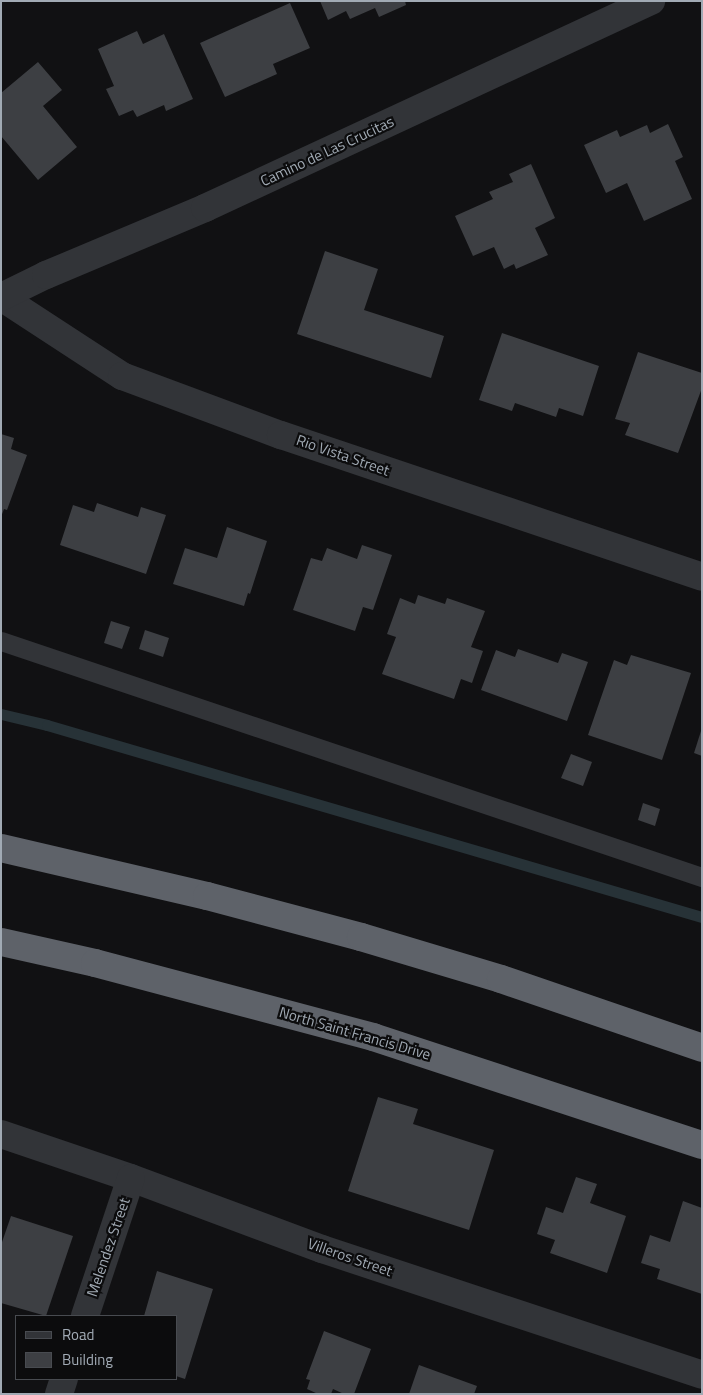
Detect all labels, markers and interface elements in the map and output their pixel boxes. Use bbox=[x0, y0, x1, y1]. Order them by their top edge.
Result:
street label: Camino de Las Crucitas bbox=[257, 112, 397, 190]
street label: Rio Vista Street bbox=[294, 431, 392, 479]
street label: North Saint Francis Drive bbox=[277, 1003, 433, 1063]
street label: Melendez Street bbox=[83, 1195, 133, 1299]
street label: Villeros Street bbox=[305, 1234, 395, 1280]
legend bbox=[15, 1315, 178, 1380]
text: Road bbox=[62, 1323, 94, 1346]
text: Building bbox=[62, 1348, 113, 1371]

